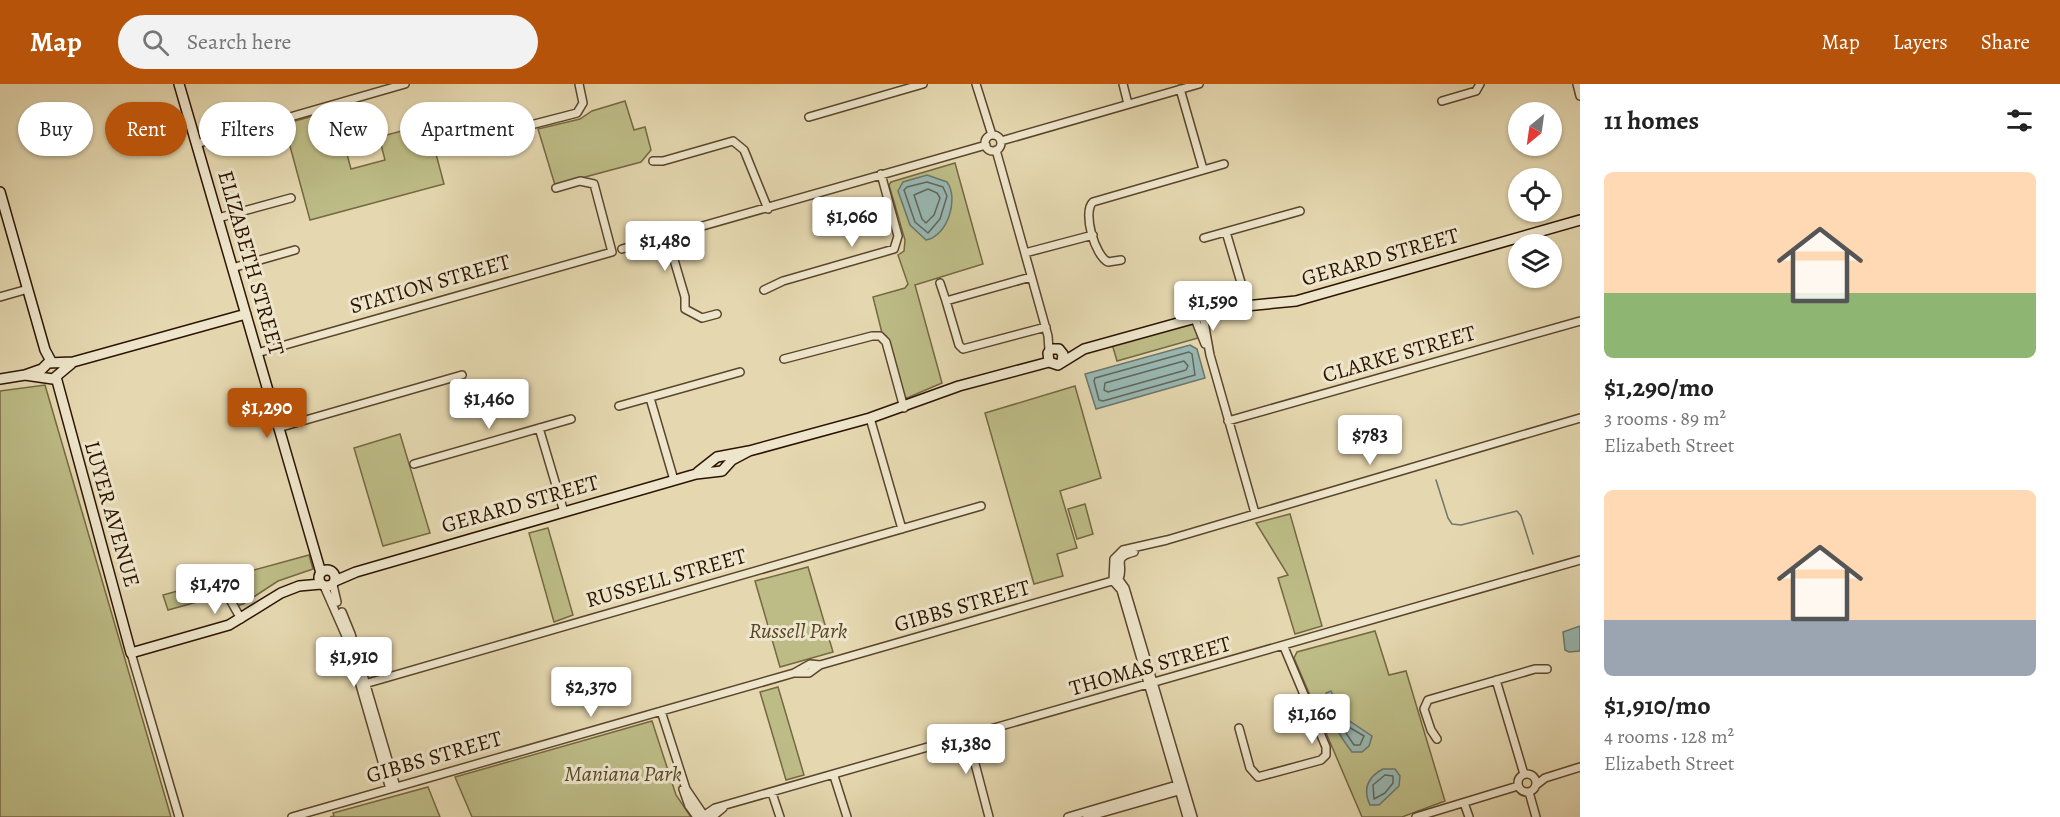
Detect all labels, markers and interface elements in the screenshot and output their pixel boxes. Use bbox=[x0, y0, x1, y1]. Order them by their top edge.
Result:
search box bbox=[118, 15, 538, 69]
text: Map bbox=[30, 23, 82, 61]
icon: search bbox=[139, 26, 172, 59]
text: Search here bbox=[187, 27, 291, 57]
text: Map bbox=[1821, 28, 1860, 56]
text: Layers bbox=[1893, 28, 1948, 56]
text: Share bbox=[1981, 28, 2030, 56]
chip: Buy bbox=[18, 102, 93, 156]
chip: Rent bbox=[105, 102, 187, 156]
chip: Filters bbox=[199, 102, 296, 156]
chip: New bbox=[308, 102, 388, 156]
chip: Apartment bbox=[400, 102, 535, 156]
north arrow bbox=[1508, 102, 1562, 156]
map controls bbox=[1508, 102, 1562, 288]
text: 11 homes bbox=[1604, 103, 1699, 138]
icon: filters bbox=[2003, 104, 2036, 137]
street label: ELIZABETH STREET bbox=[210, 167, 292, 359]
button: locate bbox=[1508, 168, 1562, 222]
pin: $1,060 bbox=[803, 197, 901, 248]
text: $1,060 bbox=[826, 203, 878, 230]
icon: home bbox=[1766, 211, 1874, 319]
street label: GERARD STREET bbox=[1298, 220, 1462, 294]
pin: $1,480 bbox=[616, 221, 714, 272]
text: $1,480 bbox=[640, 227, 690, 254]
button: layers bbox=[1508, 234, 1562, 288]
street label: STATION STREET bbox=[346, 247, 514, 321]
pin: $1,590 bbox=[1164, 281, 1262, 332]
text: $1,590 bbox=[1188, 287, 1238, 314]
street label: CLARKE STREET bbox=[1319, 318, 1479, 390]
text: $1,290/mo bbox=[1604, 370, 1714, 405]
pin: $1,460 bbox=[440, 379, 538, 430]
text: $1,460 bbox=[464, 385, 514, 412]
pin: $1,290 bbox=[218, 388, 316, 439]
text: $1,290 bbox=[242, 394, 292, 421]
text: 3 rooms · 89 m² bbox=[1604, 405, 1726, 432]
pin: $783 bbox=[1334, 415, 1406, 466]
text: $783 bbox=[1352, 421, 1388, 448]
text: Elizabeth Street bbox=[1604, 432, 1734, 459]
street label: LUYER AVENUE bbox=[77, 437, 147, 591]
street label: GERARD STREET bbox=[438, 467, 602, 541]
icon: home bbox=[1766, 529, 1874, 637]
street label: RUSSELL STREET bbox=[582, 541, 750, 615]
pin: $1,470 bbox=[166, 564, 264, 615]
text: $1,470 bbox=[190, 570, 240, 597]
street label: GIBBS STREET bbox=[891, 572, 1033, 640]
park label: Russell Park bbox=[749, 616, 848, 646]
street label: THOMAS STREET bbox=[1066, 629, 1234, 703]
pin: $1,910 bbox=[305, 637, 403, 688]
text: $1,910 bbox=[330, 643, 378, 670]
pin: $2,370 bbox=[542, 667, 640, 718]
text: $2,370 bbox=[565, 673, 617, 700]
text: $1,910/mo bbox=[1604, 688, 1711, 723]
pin: $1,160 bbox=[1263, 694, 1361, 745]
text: $1,160 bbox=[1288, 700, 1336, 727]
street label: GIBBS STREET bbox=[363, 723, 505, 791]
text: 4 rooms · 128 m² bbox=[1604, 723, 1734, 750]
pin: $1,380 bbox=[917, 724, 1015, 775]
text: $1,380 bbox=[941, 730, 991, 757]
text: Elizabeth Street bbox=[1604, 750, 1734, 777]
park label: Maniana Park bbox=[564, 759, 682, 789]

